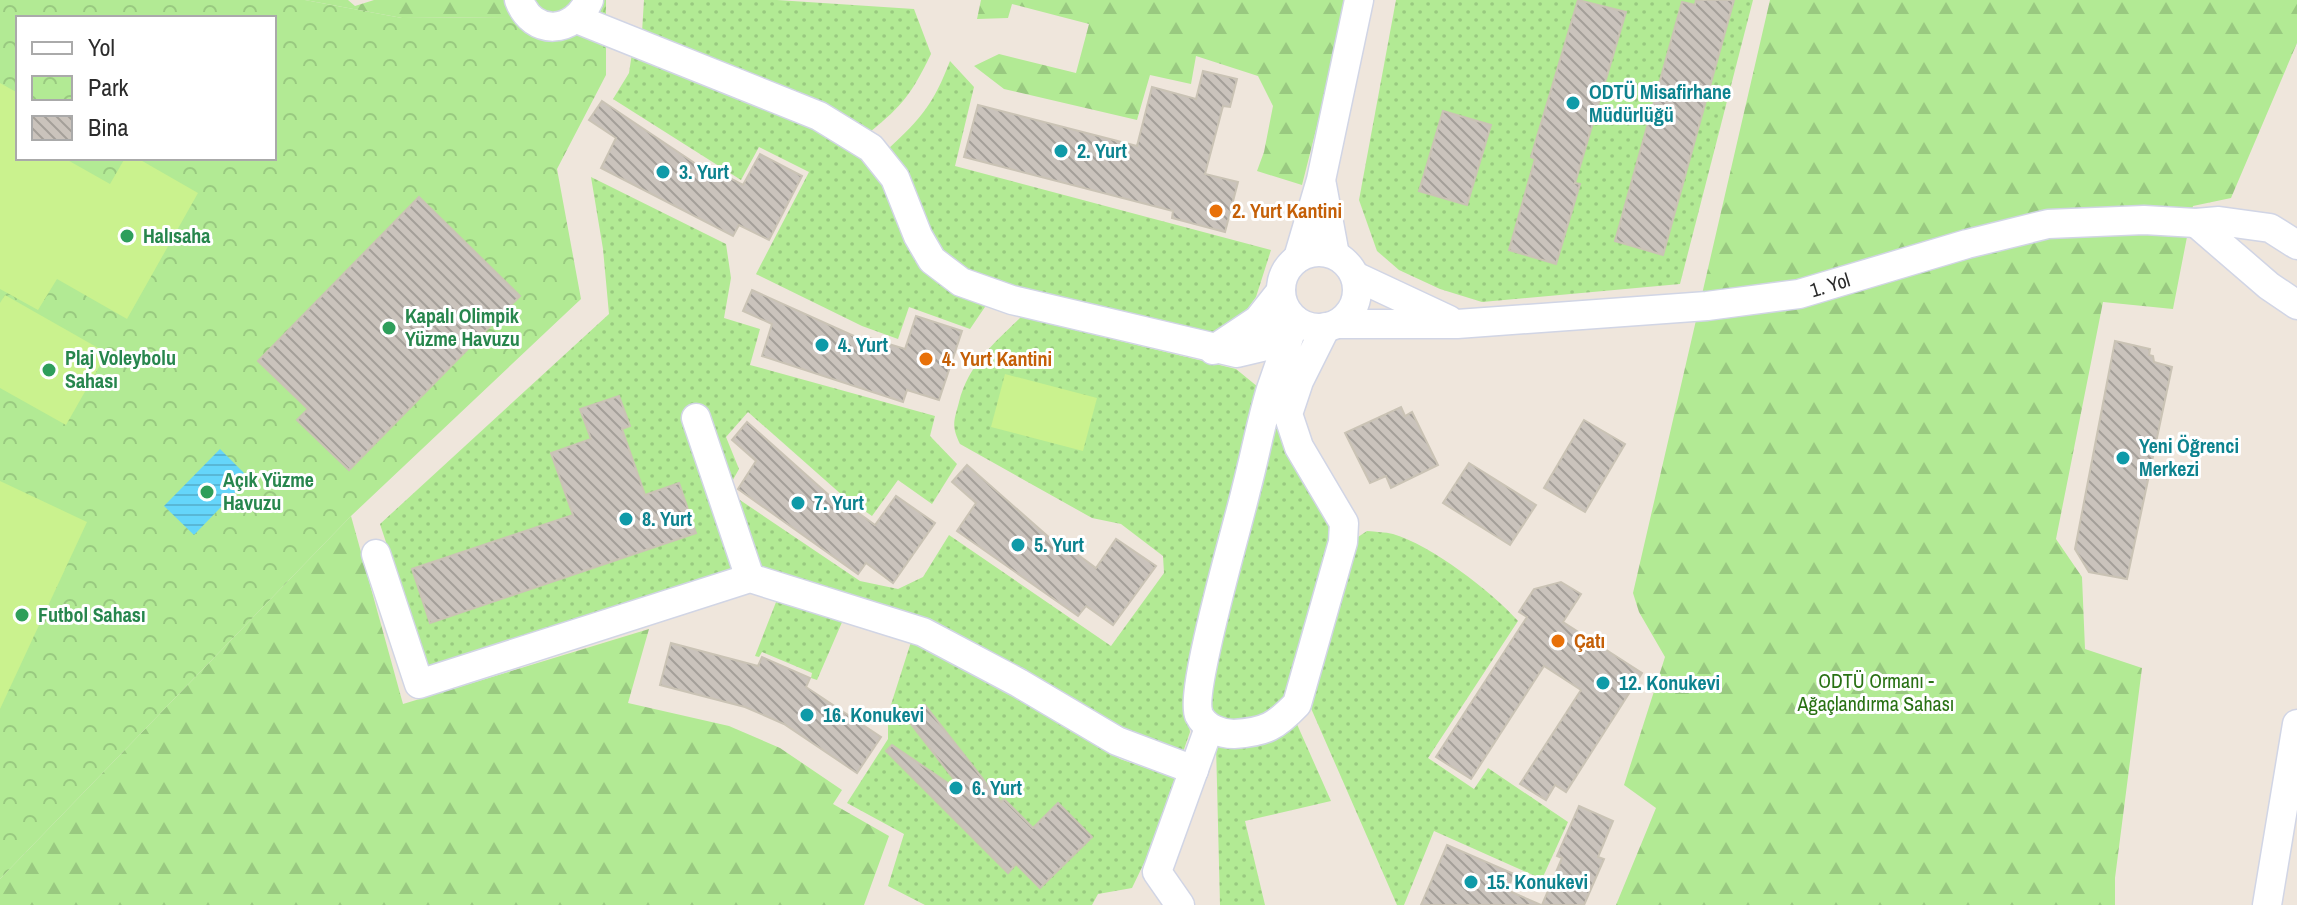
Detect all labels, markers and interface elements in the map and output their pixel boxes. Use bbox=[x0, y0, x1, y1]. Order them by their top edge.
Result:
legend bbox=[16, 16, 276, 160]
text: Yol bbox=[88, 31, 115, 63]
text: Park bbox=[88, 71, 129, 103]
place label: ODTÜ Misafirhane Müdürlüğü bbox=[1589, 78, 1731, 128]
marker: ODTÜ Misafirhane Müdürlüğü bbox=[1564, 94, 1582, 112]
text: Bina bbox=[88, 111, 129, 143]
place label: 2. Yurt bbox=[1077, 137, 1127, 164]
marker: 2. Yurt bbox=[1052, 142, 1070, 160]
place label: 3. Yurt bbox=[679, 158, 729, 185]
marker: 3. Yurt bbox=[654, 163, 672, 181]
place label: 2. Yurt Kantini bbox=[1232, 197, 1342, 224]
marker: 2. Yurt Kantini bbox=[1207, 202, 1225, 220]
place label: Halısaha bbox=[143, 222, 210, 249]
marker: Halısaha bbox=[118, 227, 136, 245]
street label: 1. Yol bbox=[1807, 266, 1853, 303]
place label: Kapalı Olimpik Yüzme Havuzu bbox=[405, 302, 520, 352]
marker: Kapalı Olimpik Yüzme Havuzu bbox=[380, 319, 398, 337]
place label: 4. Yurt bbox=[838, 331, 888, 358]
marker: 4. Yurt bbox=[813, 336, 831, 354]
place label: Plaj Voleybolu Sahası bbox=[65, 344, 176, 394]
place label: 4. Yurt Kantini bbox=[942, 345, 1052, 372]
marker: 4. Yurt Kantini bbox=[917, 350, 935, 368]
marker: Plaj Voleybolu Sahası bbox=[40, 361, 58, 379]
place label: Yeni Öğrenci Merkezi bbox=[2139, 432, 2239, 482]
marker: Yeni Öğrenci Merkezi bbox=[2114, 449, 2132, 467]
place label: Açık Yüzme Havuzu bbox=[223, 466, 314, 516]
marker: Açık Yüzme Havuzu bbox=[198, 483, 216, 501]
place label: 7. Yurt bbox=[814, 489, 864, 516]
marker: 7. Yurt bbox=[789, 494, 807, 512]
place label: 8. Yurt bbox=[642, 505, 692, 532]
marker: 8. Yurt bbox=[617, 510, 635, 528]
place label: 5. Yurt bbox=[1034, 531, 1084, 558]
marker: 5. Yurt bbox=[1009, 536, 1027, 554]
place label: Futbol Sahası bbox=[38, 601, 146, 628]
marker: Futbol Sahası bbox=[13, 606, 31, 624]
place label: Çatı bbox=[1574, 627, 1605, 654]
marker: Çatı bbox=[1549, 632, 1567, 650]
park label: ODTÜ Ormanı - Ağaçlandırma Sahası bbox=[1797, 667, 1954, 717]
place label: 12. Konukevi bbox=[1619, 669, 1720, 696]
marker: 12. Konukevi bbox=[1594, 674, 1612, 692]
place label: 16. Konukevi bbox=[823, 701, 924, 728]
marker: 16. Konukevi bbox=[798, 706, 816, 724]
place label: 6. Yurt bbox=[972, 774, 1022, 801]
marker: 6. Yurt bbox=[947, 779, 965, 797]
place label: 15. Konukevi bbox=[1487, 868, 1588, 895]
marker: 15. Konukevi bbox=[1462, 873, 1480, 891]

